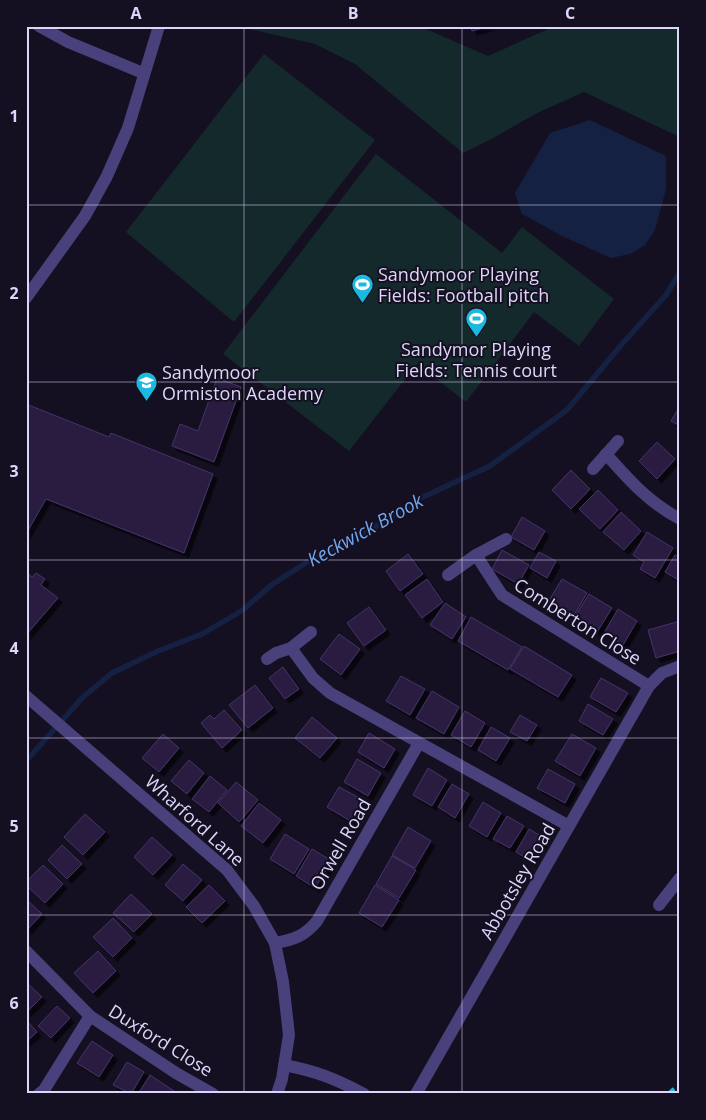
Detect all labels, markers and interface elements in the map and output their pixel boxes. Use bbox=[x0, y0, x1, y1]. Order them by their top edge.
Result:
text: A bbox=[130, 2, 142, 24]
text: B bbox=[348, 2, 358, 24]
text: C bbox=[565, 2, 575, 24]
text: 1 bbox=[9, 105, 19, 127]
place label: Sandymoor Playing Fields: Football pitch bbox=[378, 262, 549, 307]
sports icon: Sandymoor Playing Fields: Football pitch bbox=[350, 272, 374, 303]
text: 2 bbox=[9, 282, 19, 304]
sports icon: Sandymor Playing Fields: Tennis court bbox=[464, 307, 488, 338]
place label: Sandymor Playing Fields: Tennis court bbox=[395, 337, 557, 382]
place label: Sandymoor Ormiston Academy bbox=[162, 360, 324, 405]
school or university icon: Sandymoor Ormiston Academy bbox=[134, 370, 158, 401]
text: 3 bbox=[9, 460, 19, 482]
water label: Keckwick Brook bbox=[302, 487, 428, 573]
street label: Comberton Close bbox=[510, 572, 646, 670]
text: 4 bbox=[9, 637, 19, 659]
street label: Wharford Lane bbox=[140, 769, 250, 871]
street label: Orwell Road bbox=[304, 794, 376, 894]
text: 5 bbox=[9, 815, 19, 837]
street label: Abbotsley Road bbox=[474, 818, 560, 944]
text: 6 bbox=[9, 992, 19, 1014]
street label: Duxford Close bbox=[104, 998, 218, 1082]

